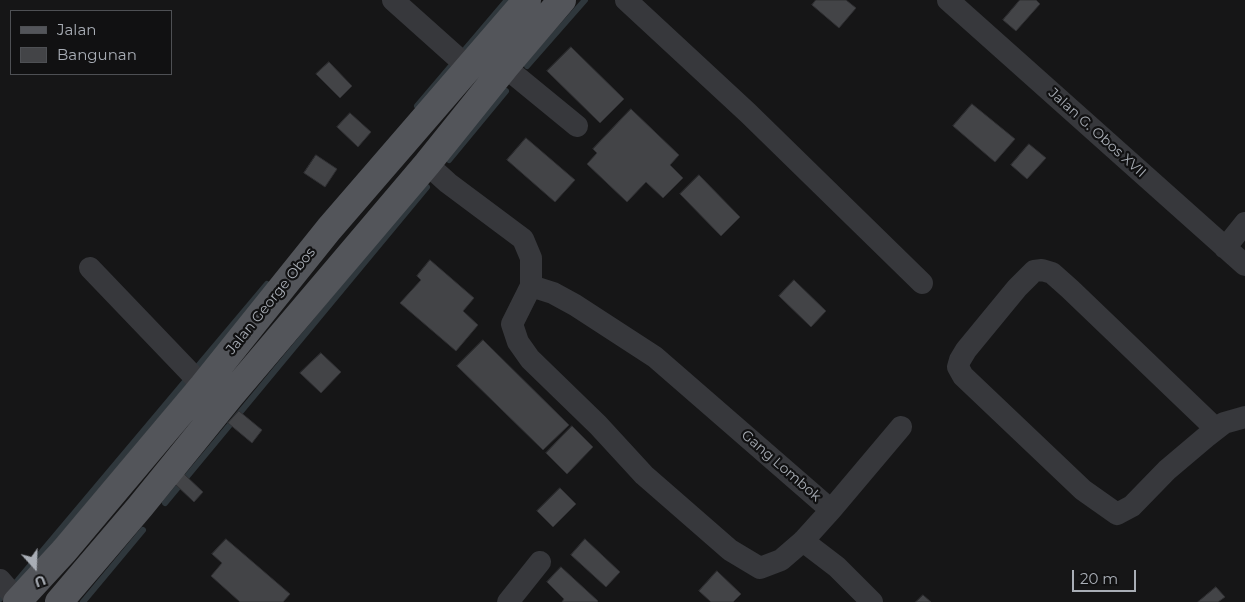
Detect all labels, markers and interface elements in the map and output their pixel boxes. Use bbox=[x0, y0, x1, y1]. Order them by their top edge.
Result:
legend bbox=[10, 10, 172, 75]
text: Jalan bbox=[57, 20, 96, 39]
text: Bangunan bbox=[57, 45, 137, 64]
street label: Jalan G. Obos XVII bbox=[1045, 85, 1149, 181]
street label: Jalan George Obos bbox=[223, 244, 319, 358]
street label: Gang Lombok bbox=[738, 427, 824, 505]
north arrow bbox=[10, 542, 60, 592]
scale bar bbox=[1075, 560, 1139, 592]
text: 20 m bbox=[1080, 569, 1118, 588]
text: U bbox=[32, 571, 48, 591]

